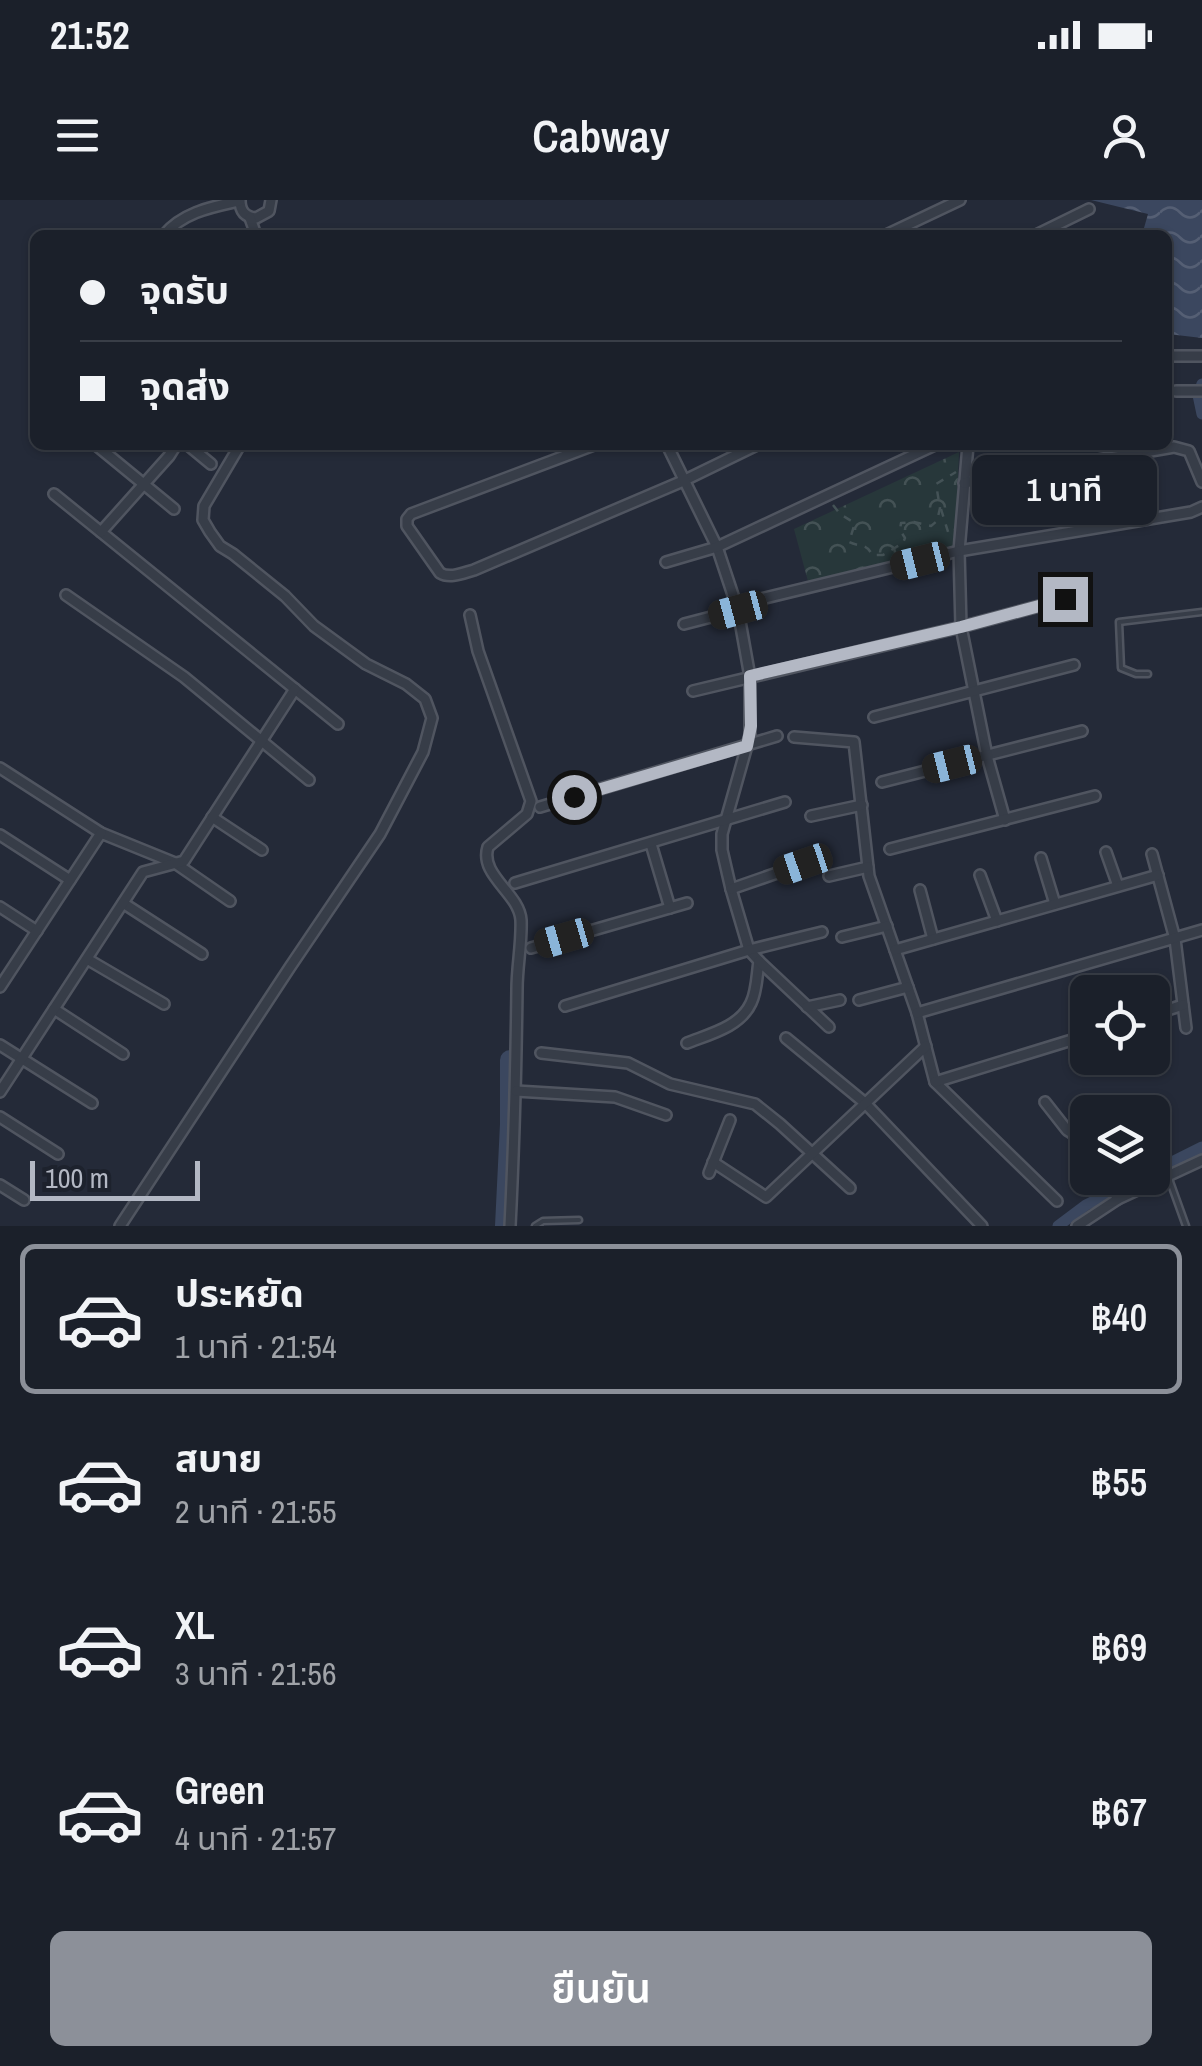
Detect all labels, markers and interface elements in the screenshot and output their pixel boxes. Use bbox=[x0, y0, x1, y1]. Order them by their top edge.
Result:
text: 21:52 bbox=[50, 10, 130, 61]
text: Cabway bbox=[532, 105, 670, 166]
icon: menu bbox=[50, 108, 105, 163]
icon: person bbox=[1097, 108, 1152, 163]
text: จุดรับ bbox=[140, 265, 229, 316]
text: จุดส่ง bbox=[140, 361, 230, 412]
callout: 1 นาที bbox=[972, 454, 1158, 524]
text: 1 นาที bbox=[1027, 468, 1102, 511]
car bbox=[887, 539, 953, 583]
route end bbox=[1043, 577, 1088, 622]
car bbox=[705, 588, 771, 632]
car bbox=[919, 742, 985, 786]
route start bbox=[552, 775, 597, 820]
car bbox=[770, 840, 836, 888]
car bbox=[531, 915, 597, 961]
map controls bbox=[1070, 975, 1170, 1195]
button: locate bbox=[1070, 975, 1170, 1075]
button: layers bbox=[1070, 1095, 1170, 1195]
scale bar bbox=[30, 1156, 200, 1200]
text: 100 m bbox=[45, 1159, 109, 1197]
text: ประหยัด bbox=[175, 1268, 304, 1319]
icon: car bbox=[55, 1274, 145, 1364]
text: ฿40 bbox=[1090, 1292, 1147, 1343]
text: 1 นาที · 21:54 bbox=[175, 1325, 337, 1368]
text: สบาย bbox=[175, 1433, 262, 1484]
icon: car bbox=[55, 1439, 145, 1529]
text: ฿55 bbox=[1090, 1457, 1147, 1508]
text: 2 นาที · 21:55 bbox=[175, 1490, 337, 1533]
text: XL bbox=[175, 1600, 215, 1651]
icon: car bbox=[55, 1604, 145, 1694]
text: ฿69 bbox=[1090, 1622, 1147, 1673]
text: 3 นาที · 21:56 bbox=[175, 1652, 337, 1695]
text: Green bbox=[175, 1765, 265, 1816]
icon: car bbox=[55, 1769, 145, 1859]
text: ฿67 bbox=[1090, 1787, 1147, 1838]
text: 4 นาที · 21:57 bbox=[175, 1817, 337, 1860]
button: ยืนยัน bbox=[50, 1931, 1152, 2046]

